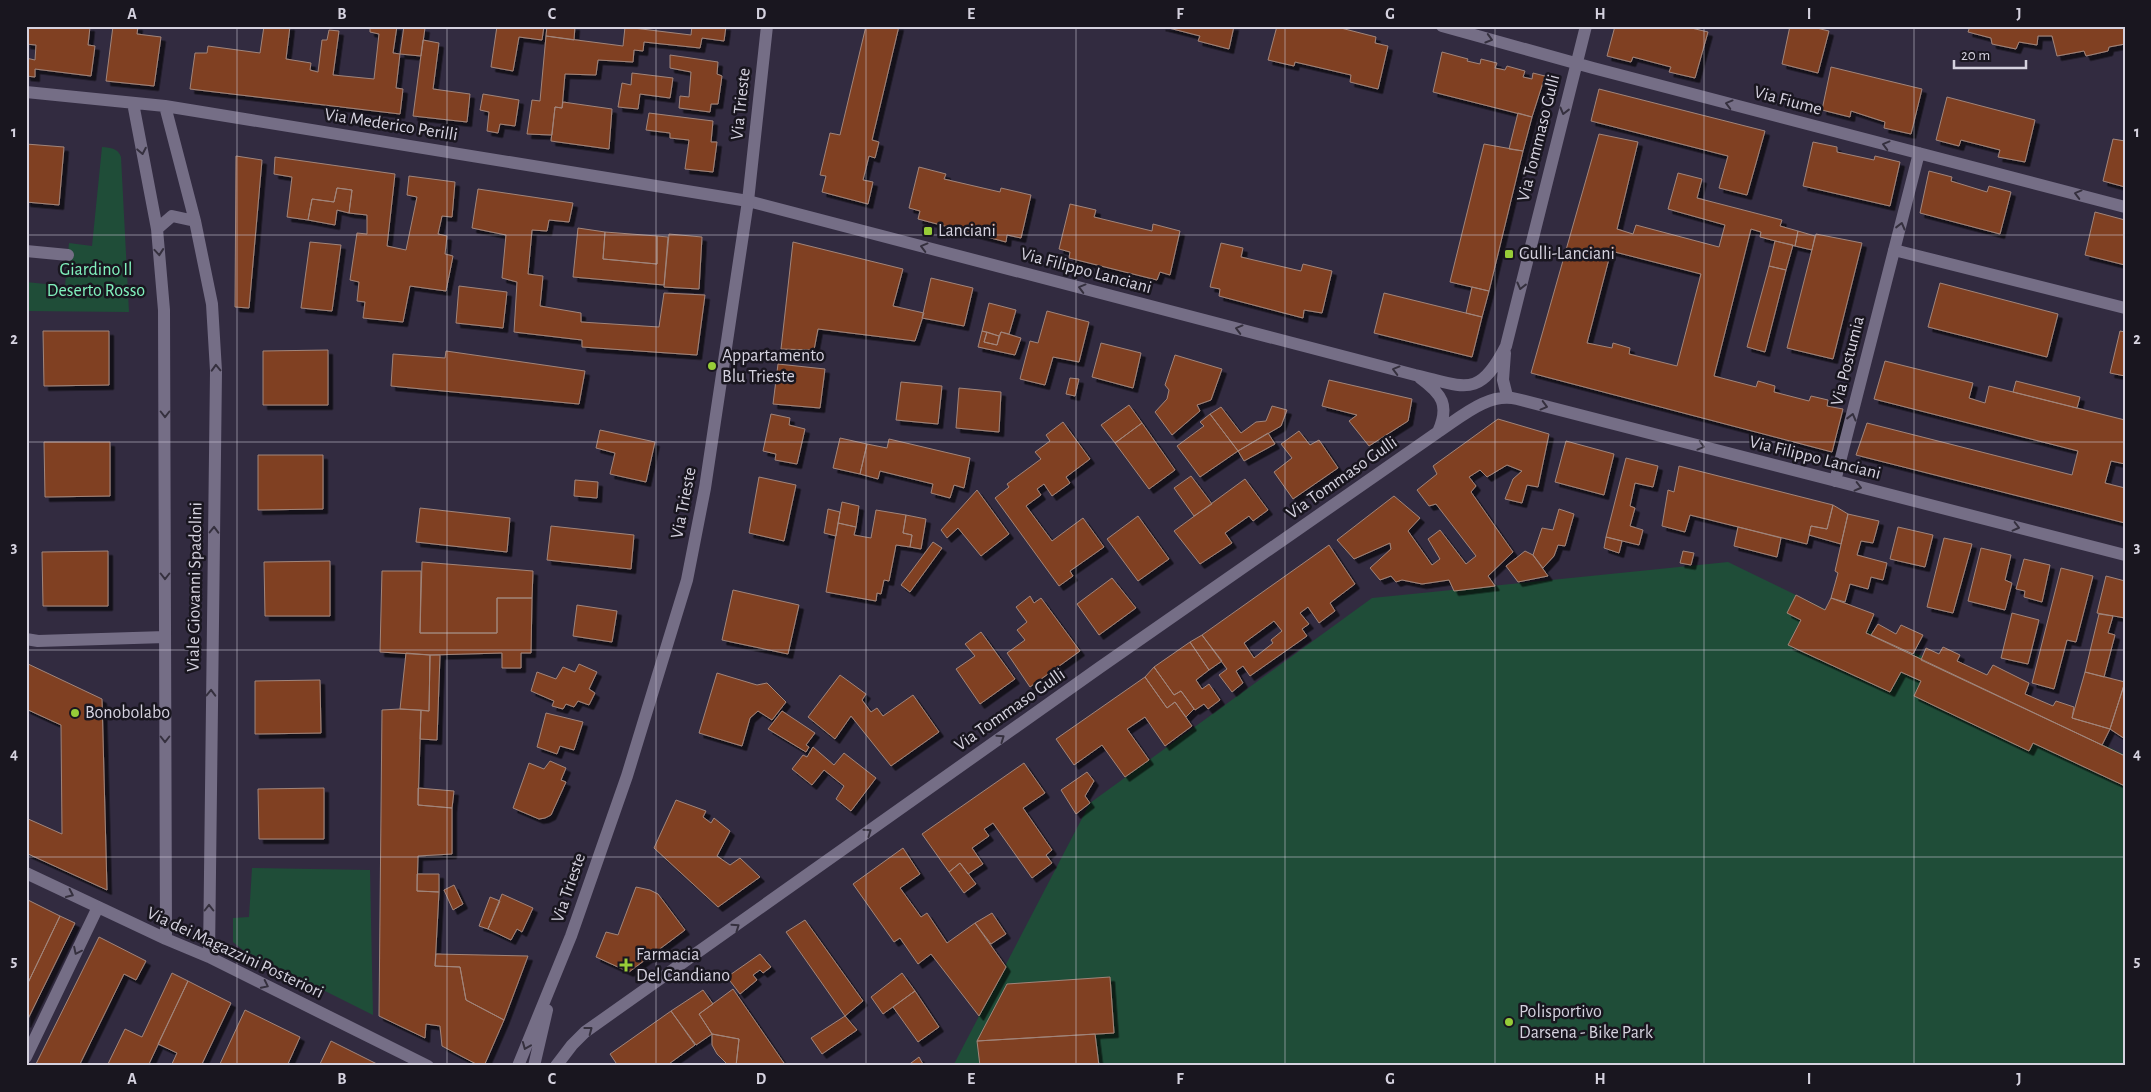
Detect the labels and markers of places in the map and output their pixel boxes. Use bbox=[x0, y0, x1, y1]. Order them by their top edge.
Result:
place label: Lanciani bbox=[938, 222, 996, 240]
marker: Lanciani bbox=[922, 225, 934, 237]
place label: Gulli-Lanciani bbox=[1519, 245, 1615, 263]
marker: Gulli-Lanciani bbox=[1503, 248, 1515, 260]
place label: Appartamento Blu Trieste bbox=[722, 347, 825, 386]
marker: Appartamento Blu Trieste bbox=[706, 360, 718, 372]
place label: Bonobolabo bbox=[85, 704, 170, 722]
marker: Bonobolabo bbox=[69, 707, 81, 719]
place label: Farmacia Del Candiano bbox=[636, 946, 730, 985]
marker: Farmacia Del Candiano bbox=[620, 959, 632, 971]
place label: Polisportivo Darsena - Bike Park bbox=[1519, 1003, 1654, 1042]
marker: Polisportivo Darsena - Bike Park bbox=[1503, 1016, 1515, 1028]

